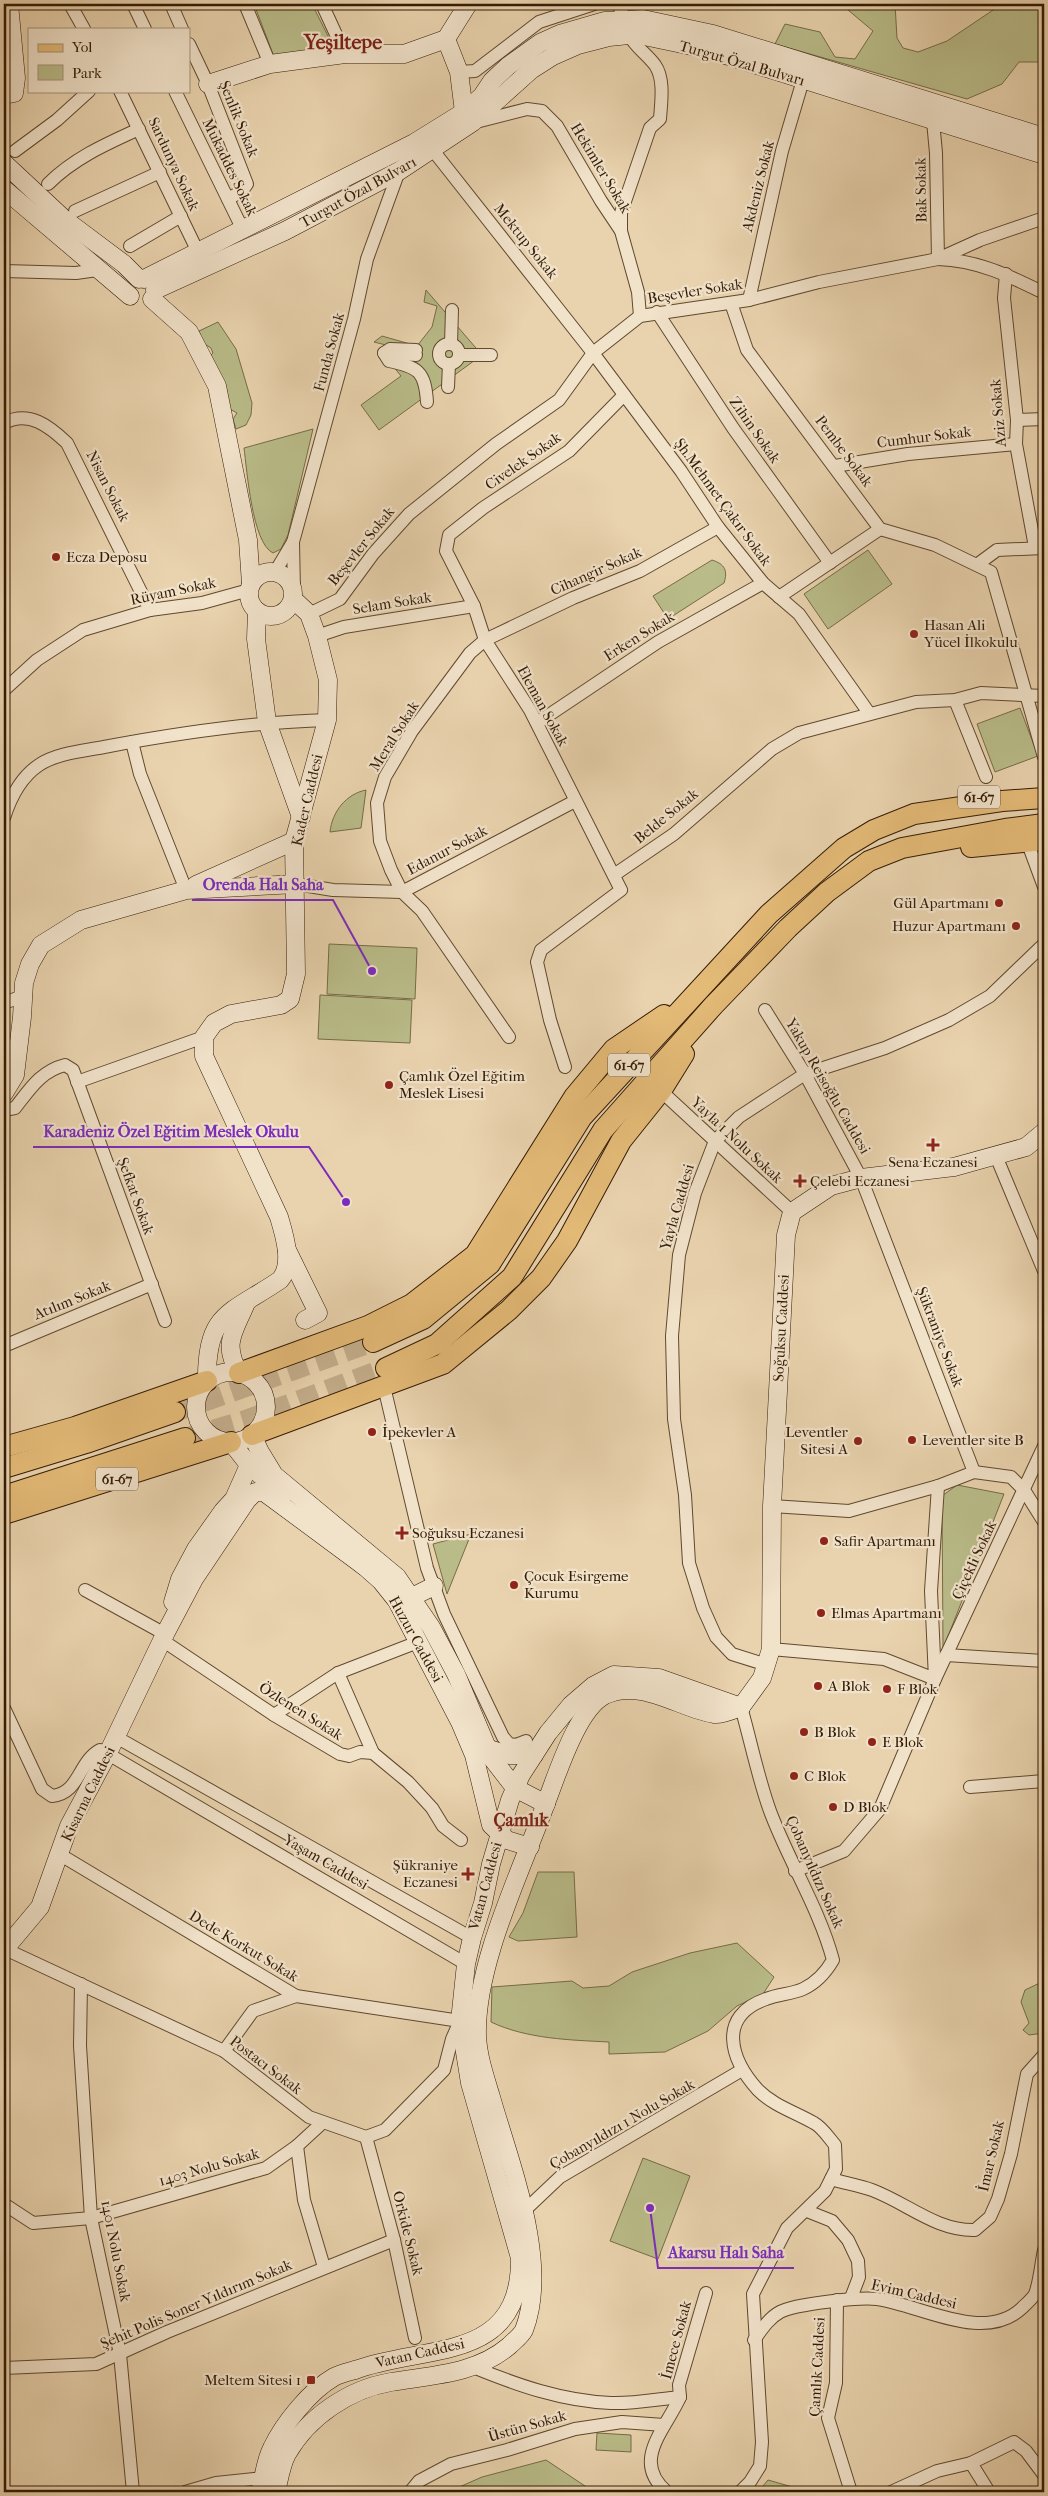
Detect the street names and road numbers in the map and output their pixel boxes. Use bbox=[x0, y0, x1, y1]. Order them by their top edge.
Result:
street label: Turgut Özal Bulvarı bbox=[677, 36, 808, 90]
street label: Şenlik Sokak bbox=[215, 78, 263, 160]
street label: Sardunya Sokak bbox=[144, 114, 204, 214]
street label: Mukaddes Sokak bbox=[199, 115, 262, 219]
street label: Hekimler Sokak bbox=[567, 120, 635, 217]
street label: Akdeniz Sokak bbox=[738, 138, 778, 234]
street label: Turgut Özal Bulvarı bbox=[297, 152, 420, 231]
street label: Bak Sokak bbox=[911, 157, 931, 223]
street label: Mektup Sokak bbox=[490, 200, 562, 282]
street label: Beşevler Sokak bbox=[646, 275, 744, 307]
street label: Funda Sokak bbox=[310, 310, 348, 393]
street label: Aziz Sokak bbox=[986, 378, 1010, 449]
street label: Zihin Sokak bbox=[726, 393, 785, 467]
street label: Pembe Sokak bbox=[811, 412, 877, 490]
street label: Cumhur Sokak bbox=[876, 422, 972, 452]
street label: Civelek Sokak bbox=[482, 428, 565, 494]
street label: Şh.Mehmet Çakır Sokak bbox=[671, 435, 775, 569]
street label: Nisan Sokak bbox=[82, 447, 134, 525]
street label: Beşevler Sokak bbox=[324, 503, 398, 589]
street label: Cihangir Sokak bbox=[547, 543, 645, 599]
street label: Rüyam Sokak bbox=[129, 573, 218, 609]
street label: Selam Sokak bbox=[351, 588, 433, 618]
street label: Erken Sokak bbox=[600, 607, 678, 665]
street label: Eleman Sokak bbox=[513, 662, 573, 750]
street label: Meral Sokak bbox=[365, 697, 423, 774]
street label: Kader Caddesi bbox=[288, 752, 326, 848]
street label: Belde Sokak bbox=[630, 784, 702, 847]
road number: 61-67 bbox=[958, 786, 1000, 809]
street label: Edanur Sokak bbox=[404, 821, 491, 879]
street label: Yakup Reisoğlu Caddesi bbox=[781, 1014, 875, 1158]
road number: 61-67 bbox=[608, 1054, 650, 1076]
street label: Yayla 1 Nolu Sokak bbox=[687, 1092, 787, 1187]
street label: Şefkat Sokak bbox=[114, 1155, 158, 1237]
street label: Yayla Caddesi bbox=[656, 1161, 698, 1253]
street label: Soğuksu Caddesi bbox=[769, 1273, 793, 1382]
street label: Atılım Sokak bbox=[30, 1276, 113, 1324]
street label: Şükraniye Sokak bbox=[913, 1284, 968, 1390]
road number: 61-67 bbox=[96, 1468, 138, 1490]
street label: Çiçekli Sokak bbox=[948, 1517, 1000, 1603]
street label: Huzur Caddesi bbox=[385, 1593, 447, 1686]
street label: Özlenen Sokak bbox=[256, 1678, 347, 1744]
street label: Kisarna Caddesi bbox=[57, 1743, 119, 1845]
street label: Çobanyıldızı Sokak bbox=[782, 1813, 848, 1931]
street label: Yaşam Caddesi bbox=[280, 1830, 372, 1894]
street label: Vatan Caddesi bbox=[464, 1839, 506, 1933]
street label: Dede Korkut Sokak bbox=[186, 1906, 302, 1986]
street label: Postacı Sokak bbox=[226, 2032, 306, 2098]
street label: Çobanyıldızı 1 Nolu Sokak bbox=[546, 2075, 698, 2173]
street label: İmar Sokak bbox=[974, 2118, 1008, 2193]
street label: 1403 Nolu Sokak bbox=[157, 2144, 262, 2190]
street label: Orkide Sokak bbox=[389, 2189, 427, 2277]
street label: 1401 Nolu Sokak bbox=[97, 2199, 135, 2303]
street label: Şehit Polis Soner Yıldırım Sokak bbox=[98, 2255, 295, 2353]
street label: Evim Caddesi bbox=[869, 2275, 959, 2313]
street label: İmece Sokak bbox=[657, 2299, 695, 2381]
street label: Çamlık Caddesi bbox=[805, 2316, 829, 2417]
street label: Vatan Caddesi bbox=[373, 2334, 467, 2372]
street label: Üstün Sokak bbox=[486, 2406, 568, 2446]

